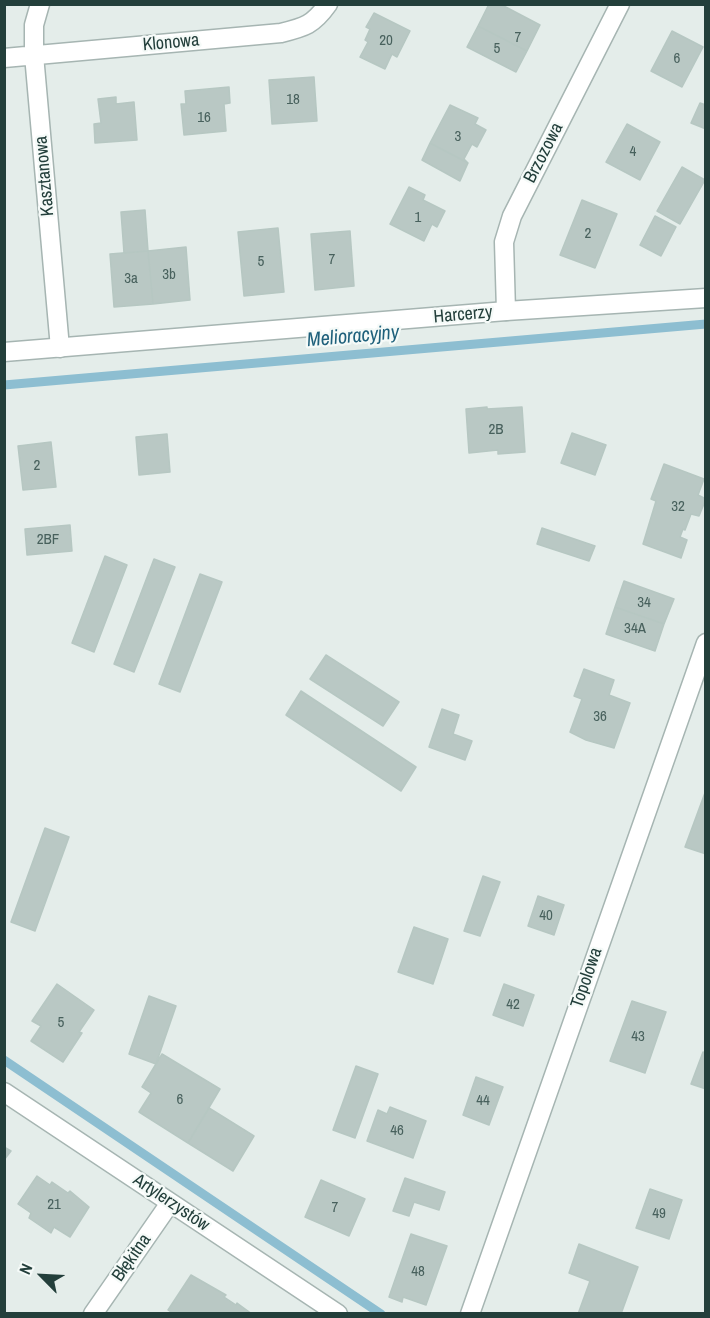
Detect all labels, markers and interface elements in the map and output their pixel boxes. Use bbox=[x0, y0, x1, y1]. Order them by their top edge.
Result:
house number: 7 bbox=[515, 29, 521, 47]
street label: Klonowa bbox=[142, 30, 200, 56]
house number: 20 bbox=[379, 32, 393, 50]
house number: 5 bbox=[494, 40, 500, 58]
house number: 6 bbox=[674, 50, 680, 68]
house number: 18 bbox=[286, 91, 300, 109]
house number: 16 bbox=[197, 109, 211, 127]
street label: Brzozowa bbox=[520, 119, 568, 187]
house number: 3 bbox=[455, 128, 461, 146]
street label: Kasztanowa bbox=[31, 135, 59, 217]
house number: 4 bbox=[630, 143, 636, 161]
house number: 1 bbox=[415, 209, 421, 227]
house number: 2 bbox=[585, 225, 591, 243]
house number: 7 bbox=[329, 251, 335, 269]
house number: 5 bbox=[258, 253, 264, 271]
house number: 3b bbox=[162, 266, 176, 284]
house number: 3a bbox=[124, 270, 138, 288]
street label: Harcerzy bbox=[433, 302, 493, 328]
water label: Melioracyjny bbox=[306, 321, 400, 353]
house number: 2B bbox=[488, 421, 504, 439]
house number: 2 bbox=[34, 457, 40, 475]
house number: 32 bbox=[671, 498, 685, 516]
house number: 2BF bbox=[37, 531, 59, 549]
house number: 34 bbox=[637, 594, 651, 612]
house number: 34A bbox=[624, 620, 646, 638]
house number: 36 bbox=[593, 708, 607, 726]
house number: 40 bbox=[539, 907, 553, 925]
street label: Topolowa bbox=[567, 945, 607, 1011]
house number: 42 bbox=[506, 996, 520, 1014]
house number: 5 bbox=[58, 1014, 64, 1032]
house number: 43 bbox=[631, 1028, 645, 1046]
house number: 6 bbox=[177, 1091, 183, 1109]
house number: 44 bbox=[476, 1092, 490, 1110]
house number: 46 bbox=[390, 1122, 404, 1140]
street label: Artylerzystów bbox=[129, 1170, 213, 1236]
house number: 21 bbox=[47, 1196, 61, 1214]
house number: 7 bbox=[332, 1199, 338, 1217]
house number: 49 bbox=[652, 1205, 666, 1223]
street label: Błękitna bbox=[108, 1230, 156, 1286]
north arrow bbox=[12, 1246, 72, 1306]
text: N bbox=[14, 1260, 38, 1277]
house number: 48 bbox=[411, 1263, 425, 1281]

